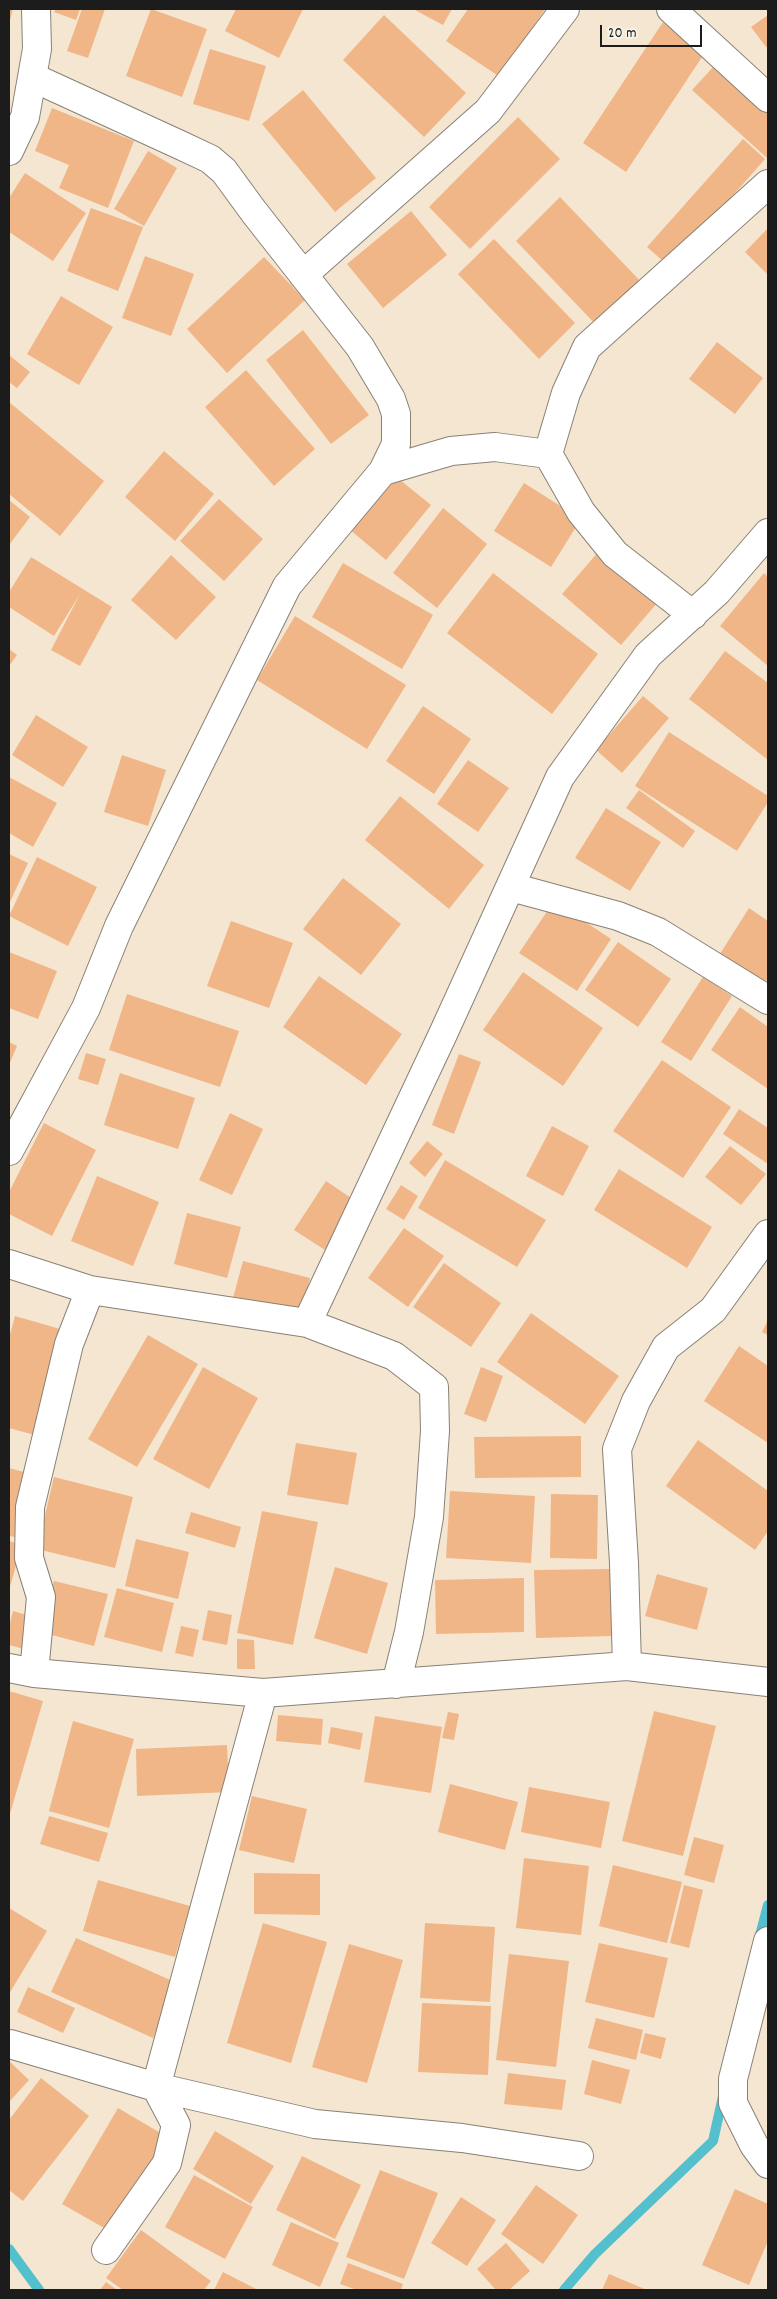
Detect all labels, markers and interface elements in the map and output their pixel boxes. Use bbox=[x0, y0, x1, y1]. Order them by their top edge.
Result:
scale bar bbox=[602, 15, 704, 47]
text: 20 m bbox=[608, 23, 636, 45]

